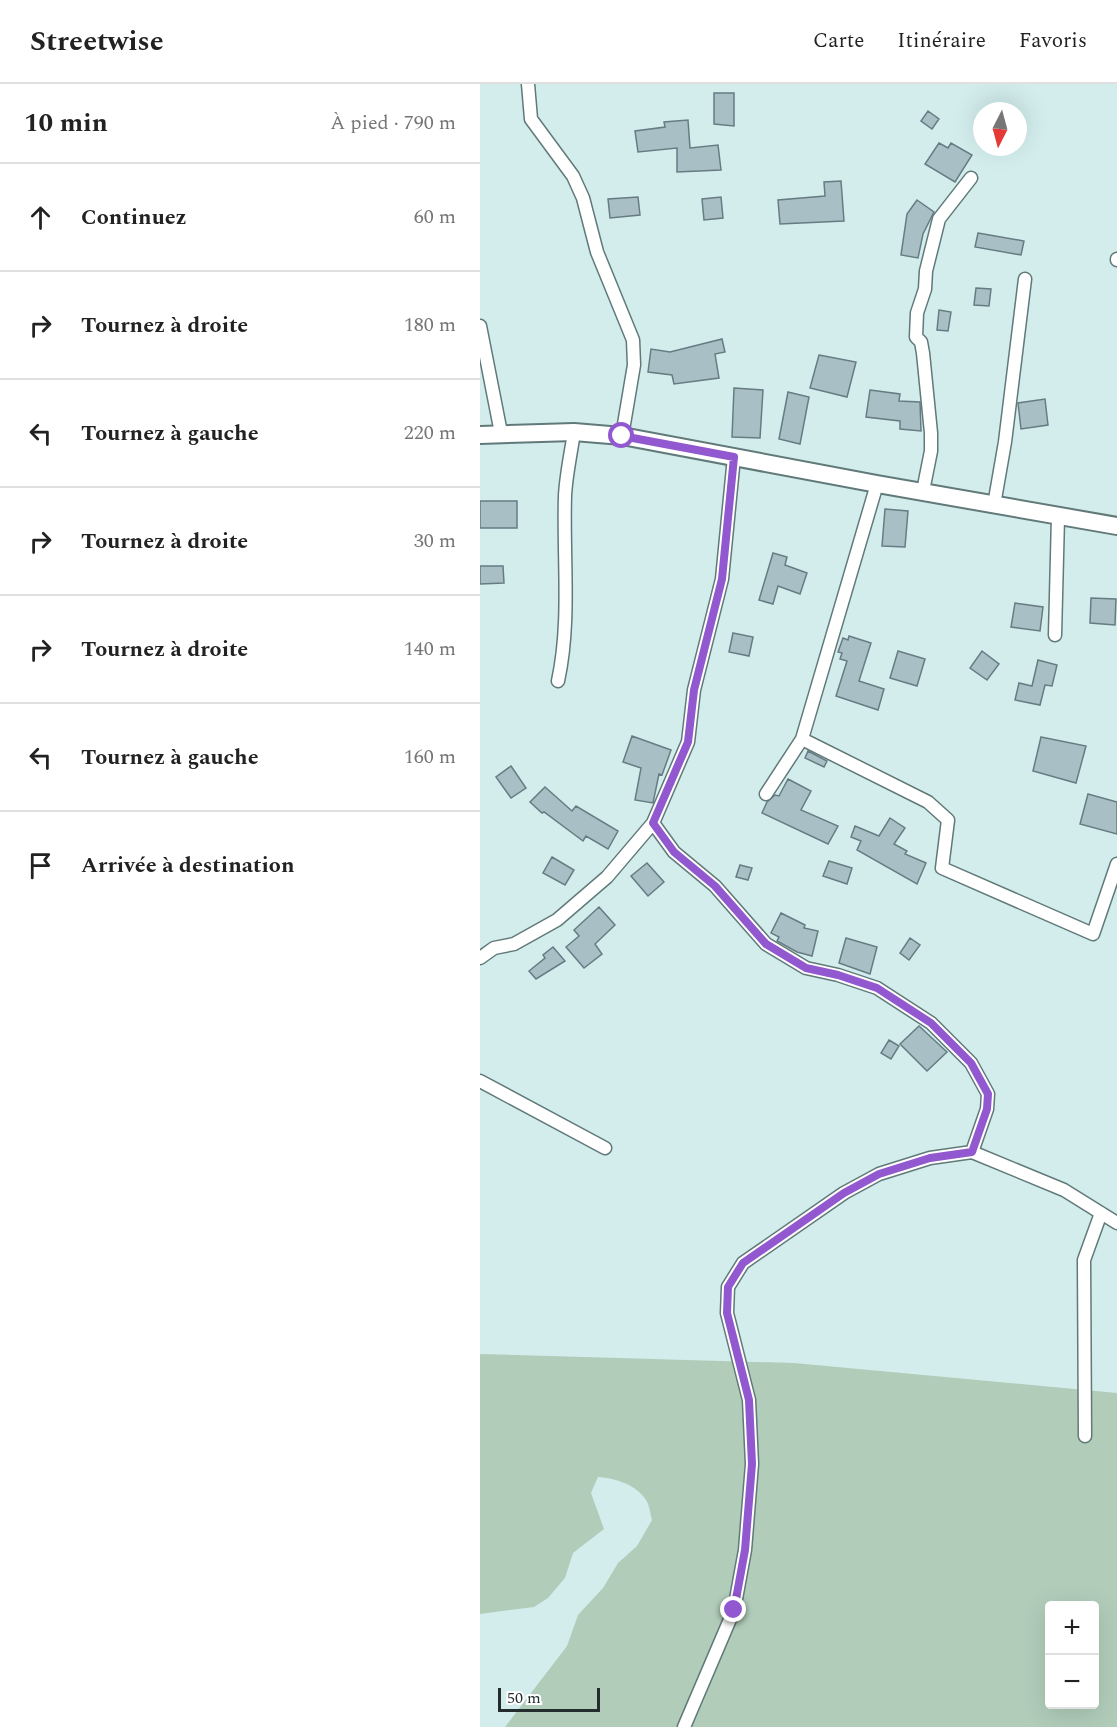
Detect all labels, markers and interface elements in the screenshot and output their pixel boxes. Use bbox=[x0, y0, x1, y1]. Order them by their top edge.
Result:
text: Streetwise bbox=[30, 20, 164, 63]
text: Carte bbox=[813, 25, 864, 57]
text: Itinéraire bbox=[897, 25, 986, 57]
text: Favoris bbox=[1019, 25, 1087, 57]
north arrow bbox=[973, 102, 1027, 156]
text: 10 min bbox=[24, 103, 108, 143]
text: À pied · 790 m bbox=[330, 108, 456, 138]
icon: ahead bbox=[24, 201, 57, 234]
text: Continuez bbox=[81, 201, 187, 234]
text: 60 m bbox=[414, 202, 456, 232]
icon: right bbox=[24, 309, 57, 342]
text: Tournez à droite bbox=[81, 309, 248, 342]
text: 180 m bbox=[404, 310, 456, 340]
icon: left bbox=[24, 417, 57, 450]
text: Tournez à gauche bbox=[81, 417, 259, 450]
text: 220 m bbox=[404, 418, 456, 448]
route start bbox=[608, 422, 634, 448]
icon: right bbox=[24, 525, 57, 558]
text: Tournez à droite bbox=[81, 525, 248, 558]
text: 30 m bbox=[414, 526, 456, 556]
icon: right bbox=[24, 633, 57, 666]
text: Tournez à droite bbox=[81, 633, 248, 666]
text: 140 m bbox=[404, 634, 456, 664]
icon: left bbox=[24, 741, 57, 774]
text: Tournez à gauche bbox=[81, 741, 259, 774]
text: 160 m bbox=[404, 742, 456, 772]
icon: arrive bbox=[24, 849, 57, 882]
text: Arrivée à destination bbox=[81, 849, 295, 882]
route end bbox=[720, 1596, 746, 1622]
map controls bbox=[1045, 1601, 1099, 1709]
button: + bbox=[1045, 1601, 1099, 1655]
button: − bbox=[1045, 1655, 1099, 1709]
scale bar bbox=[498, 1685, 600, 1712]
text: 50 m bbox=[507, 1686, 541, 1710]

